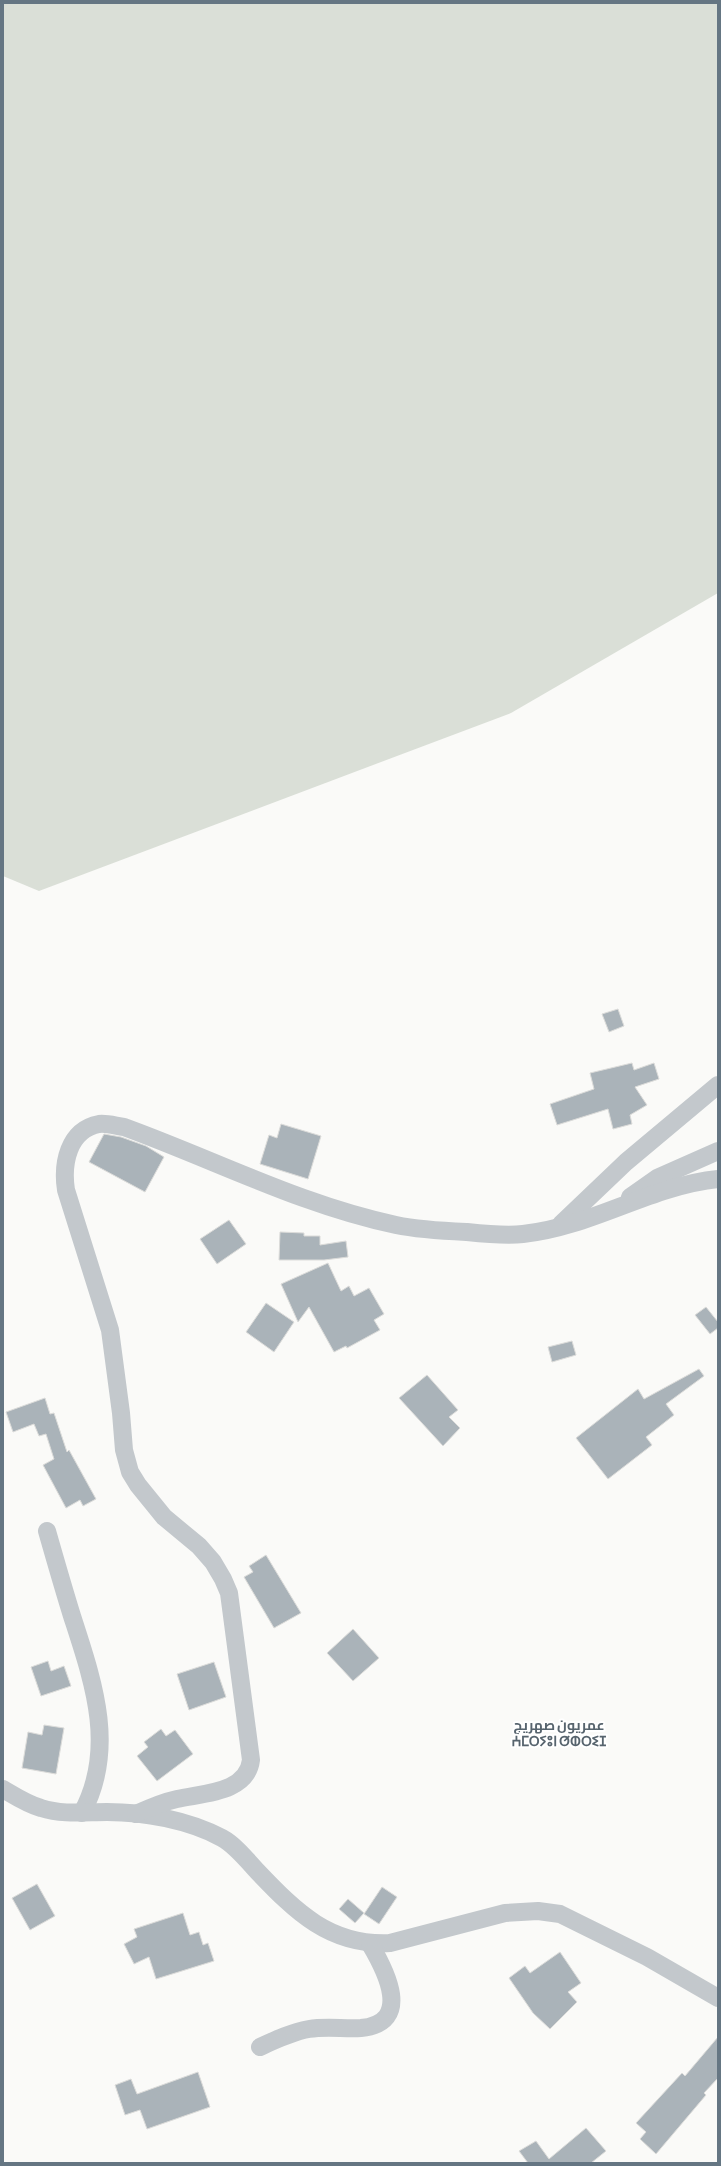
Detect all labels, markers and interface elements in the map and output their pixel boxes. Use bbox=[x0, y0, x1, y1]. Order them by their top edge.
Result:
district label: عمريون صهريج ⵄⵎⵔⵢⵓⵏ ⵚⵀⵔⵉⵊ bbox=[512, 1717, 606, 1749]

